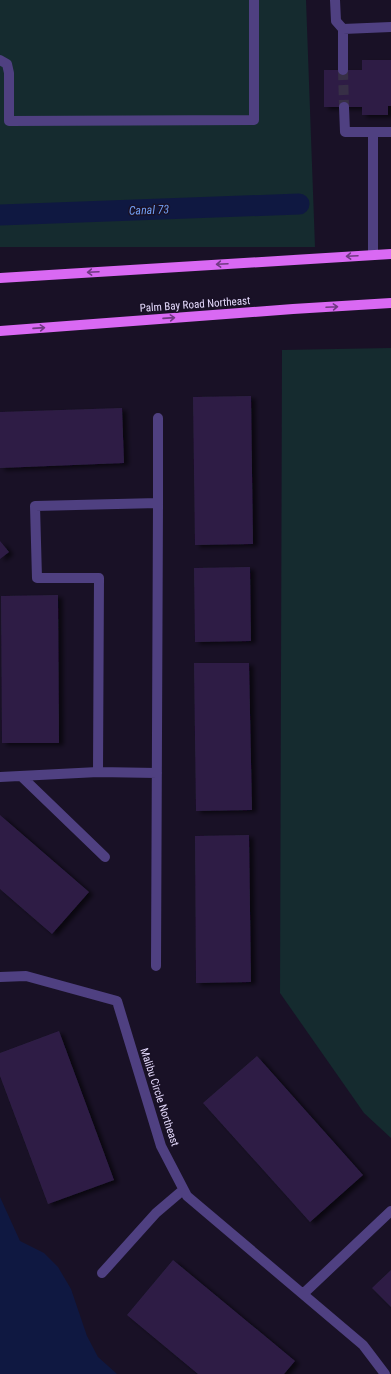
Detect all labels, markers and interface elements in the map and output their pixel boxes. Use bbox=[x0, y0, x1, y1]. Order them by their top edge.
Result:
water label: Canal 73 bbox=[129, 202, 170, 218]
one-way arrow bbox=[346, 253, 359, 260]
one-way arrow bbox=[216, 260, 229, 268]
one-way arrow bbox=[87, 268, 100, 276]
street label: Palm Bay Road Northeast bbox=[139, 294, 251, 315]
one-way arrow bbox=[325, 303, 338, 310]
one-way arrow bbox=[162, 315, 175, 322]
one-way arrow bbox=[32, 325, 45, 332]
street label: Malibu Circle Northeast bbox=[138, 1046, 182, 1148]

